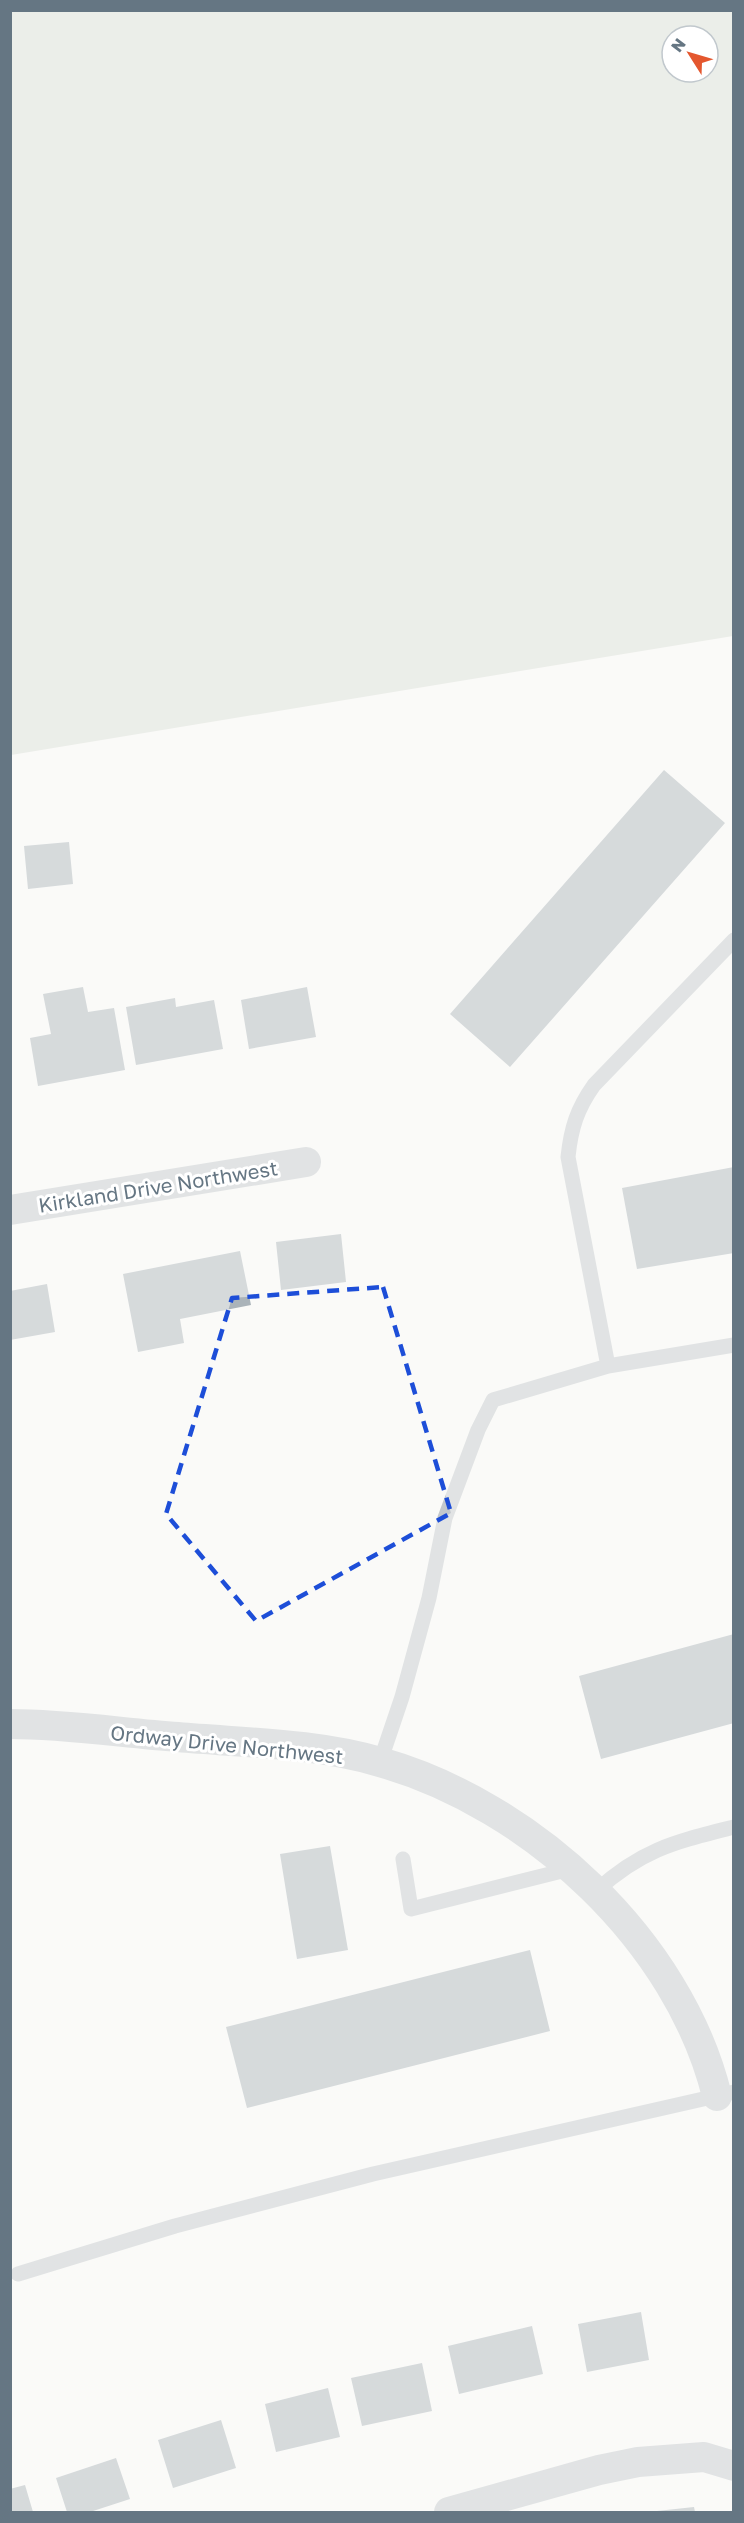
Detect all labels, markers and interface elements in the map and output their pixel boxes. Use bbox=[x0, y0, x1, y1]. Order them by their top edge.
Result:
north arrow bbox=[660, 24, 720, 84]
text: N bbox=[666, 34, 690, 56]
street label: Kirkland Drive Northwest bbox=[37, 1155, 279, 1217]
street label: Ordway Drive Northwest bbox=[109, 1720, 345, 1768]

